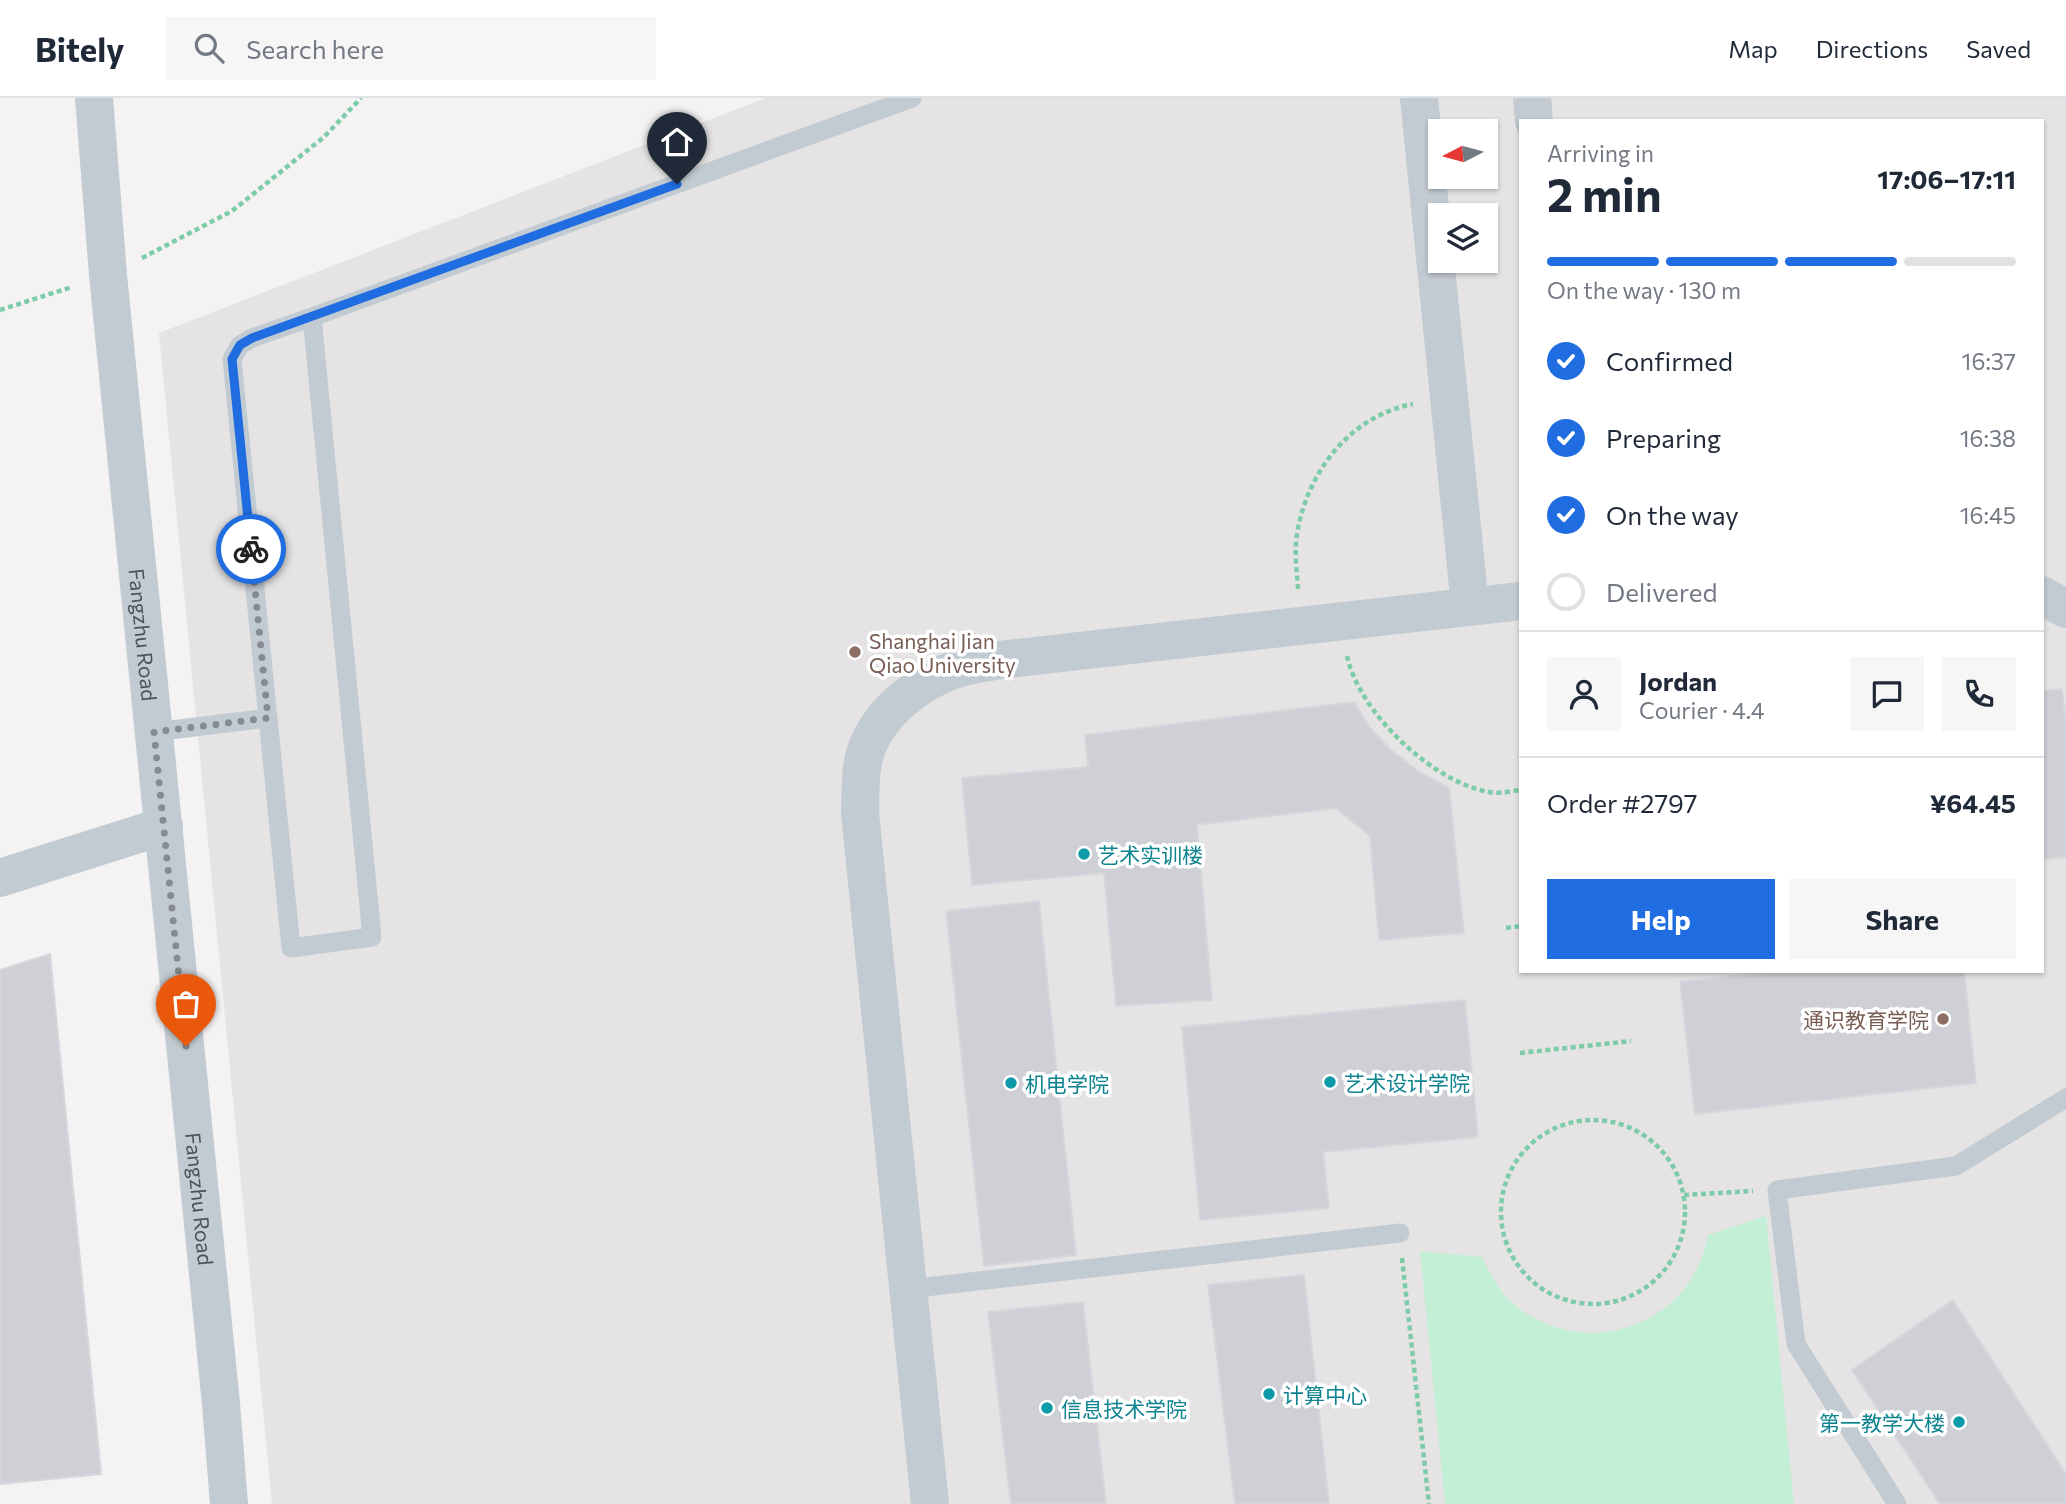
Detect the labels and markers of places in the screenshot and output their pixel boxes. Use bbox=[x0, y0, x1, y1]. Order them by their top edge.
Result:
pin bbox=[647, 112, 707, 184]
place label: Shanghai Jian Qiao University bbox=[869, 628, 1016, 677]
marker: Shanghai Jian Qiao University bbox=[847, 644, 863, 660]
place label: 艺术实训楼 bbox=[1098, 842, 1203, 867]
marker: 艺术实训楼 bbox=[1076, 846, 1092, 862]
pin bbox=[156, 974, 216, 1046]
place label: 通识教育学院 bbox=[1803, 1007, 1929, 1032]
marker: 通识教育学院 bbox=[1935, 1011, 1951, 1027]
place label: 艺术设计学院 bbox=[1344, 1070, 1470, 1095]
place label: 机电学院 bbox=[1025, 1071, 1109, 1096]
marker: 艺术设计学院 bbox=[1322, 1074, 1338, 1090]
marker: 机电学院 bbox=[1003, 1075, 1019, 1091]
place label: 计算中心 bbox=[1283, 1382, 1367, 1407]
marker: 计算中心 bbox=[1261, 1386, 1277, 1402]
place label: 信息技术学院 bbox=[1061, 1396, 1187, 1421]
marker: 信息技术学院 bbox=[1039, 1400, 1055, 1416]
place label: 第一教学大楼 bbox=[1819, 1410, 1945, 1435]
marker: 第一教学大楼 bbox=[1951, 1414, 1967, 1430]

